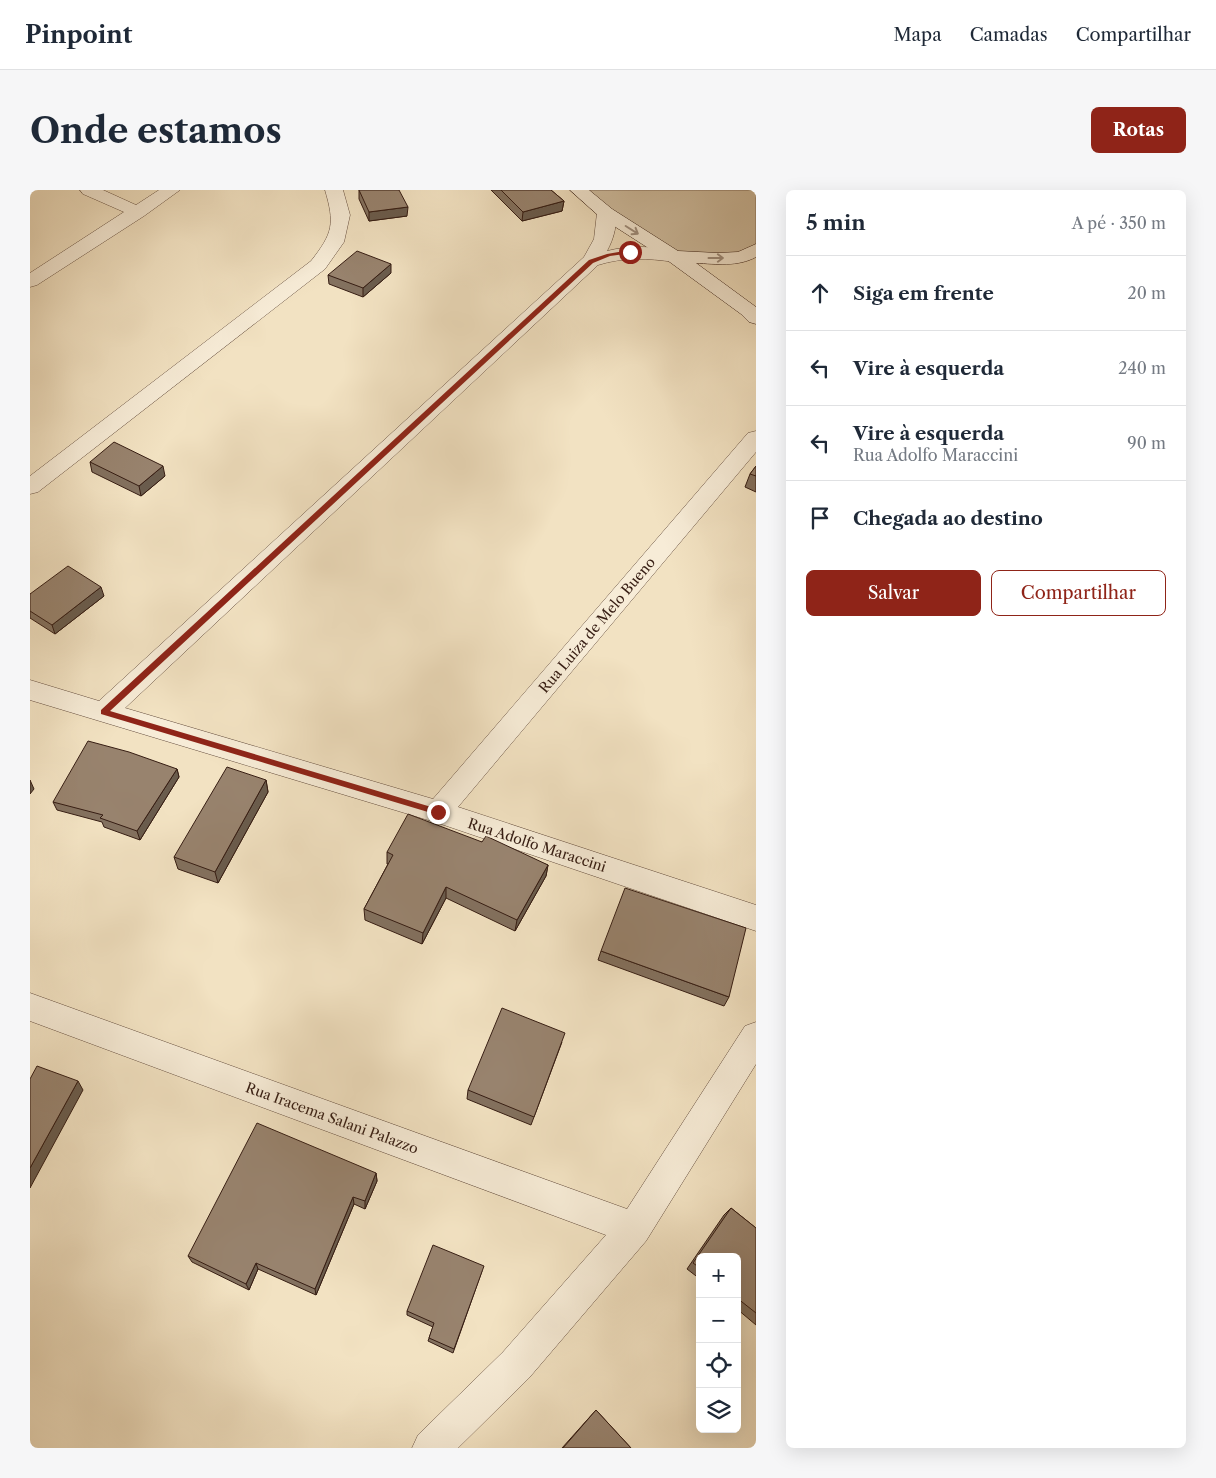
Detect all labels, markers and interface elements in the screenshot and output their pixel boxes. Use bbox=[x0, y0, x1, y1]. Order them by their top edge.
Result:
text: Pinpoint bbox=[25, 20, 132, 49]
text: Mapa bbox=[894, 24, 942, 46]
text: Camadas bbox=[970, 24, 1048, 46]
text: Compartilhar bbox=[1076, 24, 1191, 46]
button: Rotas bbox=[1091, 107, 1186, 153]
text: Onde estamos bbox=[30, 109, 282, 152]
text: 5 min bbox=[806, 210, 866, 235]
text: A pé · 350 m bbox=[1072, 213, 1166, 233]
one-way arrow bbox=[625, 224, 639, 235]
route start bbox=[619, 241, 642, 264]
one-way arrow bbox=[708, 253, 724, 263]
icon: ahead bbox=[806, 279, 834, 307]
text: Siga em frente bbox=[853, 282, 994, 305]
text: 20 m bbox=[1127, 283, 1166, 303]
icon: left bbox=[806, 354, 834, 382]
text: Vire à esquerda bbox=[853, 357, 1004, 380]
text: 240 m bbox=[1118, 358, 1166, 378]
text: Vire à esquerda bbox=[853, 422, 1004, 445]
icon: left bbox=[806, 429, 834, 457]
text: 90 m bbox=[1127, 433, 1166, 453]
text: Rua Adolfo Maraccini bbox=[853, 445, 1018, 465]
icon: arrive bbox=[806, 504, 834, 532]
text: Chegada ao destino bbox=[853, 507, 1043, 530]
street label: Rua Luiza de Melo Bueno bbox=[535, 553, 659, 697]
button: Salvar bbox=[806, 570, 981, 616]
button: Compartilhar bbox=[991, 570, 1166, 616]
route end bbox=[427, 801, 450, 824]
street label: Rua Adolfo Maraccini bbox=[466, 814, 608, 876]
street label: Rua Iracema Salani Palazzo bbox=[243, 1078, 421, 1158]
map controls bbox=[696, 1253, 741, 1433]
button: + bbox=[696, 1253, 741, 1298]
button: − bbox=[696, 1298, 741, 1343]
button: locate bbox=[696, 1343, 741, 1388]
button: layers bbox=[696, 1388, 741, 1433]

